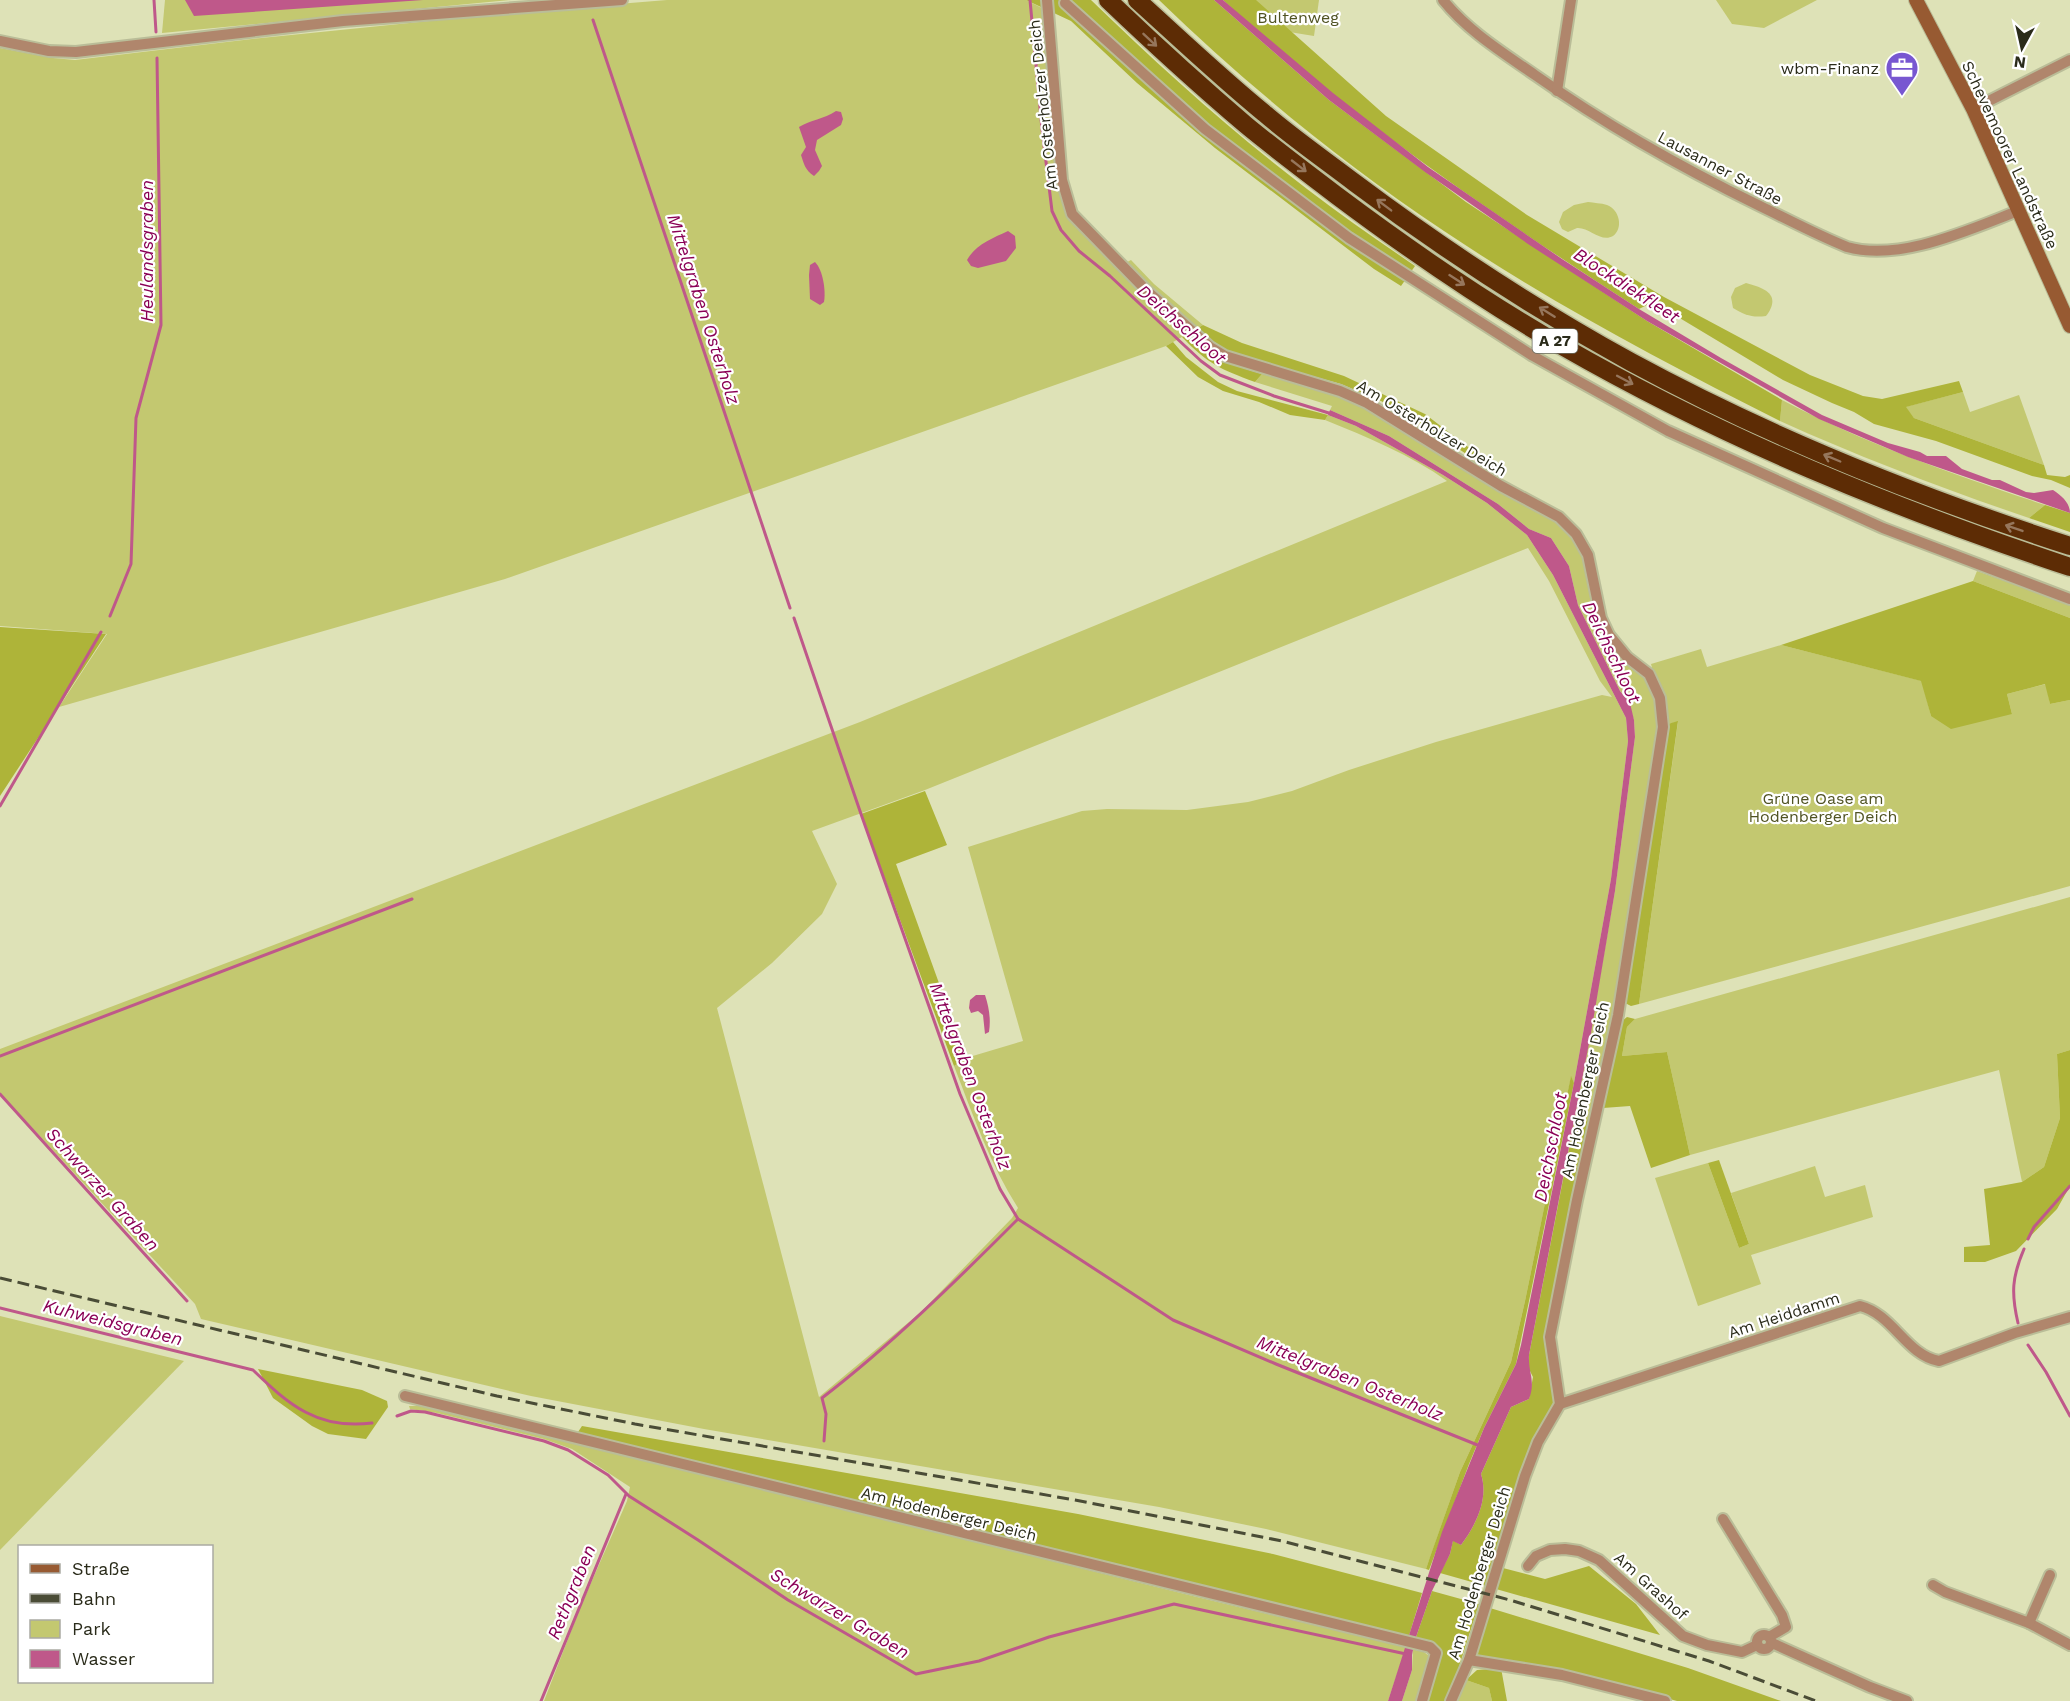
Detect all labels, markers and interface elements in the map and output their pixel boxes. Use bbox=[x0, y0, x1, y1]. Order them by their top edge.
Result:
park label: Bultenweg bbox=[1257, 8, 1339, 27]
north arrow bbox=[1992, 18, 2052, 78]
street label: Am Osterholzer Deich bbox=[1025, 19, 1061, 191]
one-way arrow bbox=[1143, 33, 1158, 47]
office icon: wbm-Finanz bbox=[1884, 50, 1920, 97]
text: N bbox=[2013, 52, 2027, 73]
street label: Schevemoorer Landstraße bbox=[1958, 58, 2062, 252]
place label: wbm-Finanz bbox=[1781, 59, 1879, 78]
street label: Lausanner Straße bbox=[1655, 127, 1785, 209]
one-way arrow bbox=[1291, 160, 1307, 173]
water label: Heulandsgraben bbox=[136, 180, 157, 322]
one-way arrow bbox=[1377, 198, 1393, 211]
water label: Mittelgraben Osterholz bbox=[663, 211, 745, 408]
water label: Blockdiekfleet bbox=[1570, 243, 1685, 327]
one-way arrow bbox=[1448, 275, 1465, 287]
water label: Deichschloot bbox=[1133, 280, 1231, 369]
one-way arrow bbox=[1539, 306, 1556, 318]
road number: A 27 bbox=[1532, 329, 1578, 353]
one-way arrow bbox=[1615, 375, 1633, 386]
street label: Am Osterholzer Deich bbox=[1354, 376, 1510, 480]
one-way arrow bbox=[1824, 452, 1842, 463]
one-way arrow bbox=[2005, 522, 2024, 533]
water label: Deichschloot bbox=[1578, 597, 1646, 707]
park label: Grüne Oase am Hodenberger Deich bbox=[1748, 789, 1898, 826]
water label: Mittelgraben Osterholz bbox=[926, 979, 1017, 1173]
street label: Am Hodenberger Deich bbox=[1557, 1000, 1613, 1180]
water label: Deichschloot bbox=[1529, 1090, 1571, 1204]
water label: Schwarzer Graben bbox=[42, 1123, 164, 1255]
street label: Am Heiddamm bbox=[1726, 1288, 1842, 1342]
water label: Kuhweidsgraben bbox=[41, 1295, 185, 1349]
water label: Mittelgraben Osterholz bbox=[1254, 1331, 1447, 1425]
street label: Am Hodenberger Deich bbox=[859, 1483, 1039, 1545]
street label: Am Hodenberger Deich bbox=[1444, 1484, 1514, 1662]
water label: Rethgraben bbox=[543, 1542, 599, 1642]
legend bbox=[18, 1545, 213, 1683]
street label: Am Grashof bbox=[1610, 1548, 1692, 1624]
text: Straße bbox=[72, 1558, 130, 1579]
water label: Schwarzer Graben bbox=[767, 1563, 913, 1663]
text: Bahn bbox=[72, 1588, 116, 1609]
text: Park bbox=[72, 1618, 111, 1639]
text: Wasser bbox=[72, 1648, 135, 1669]

